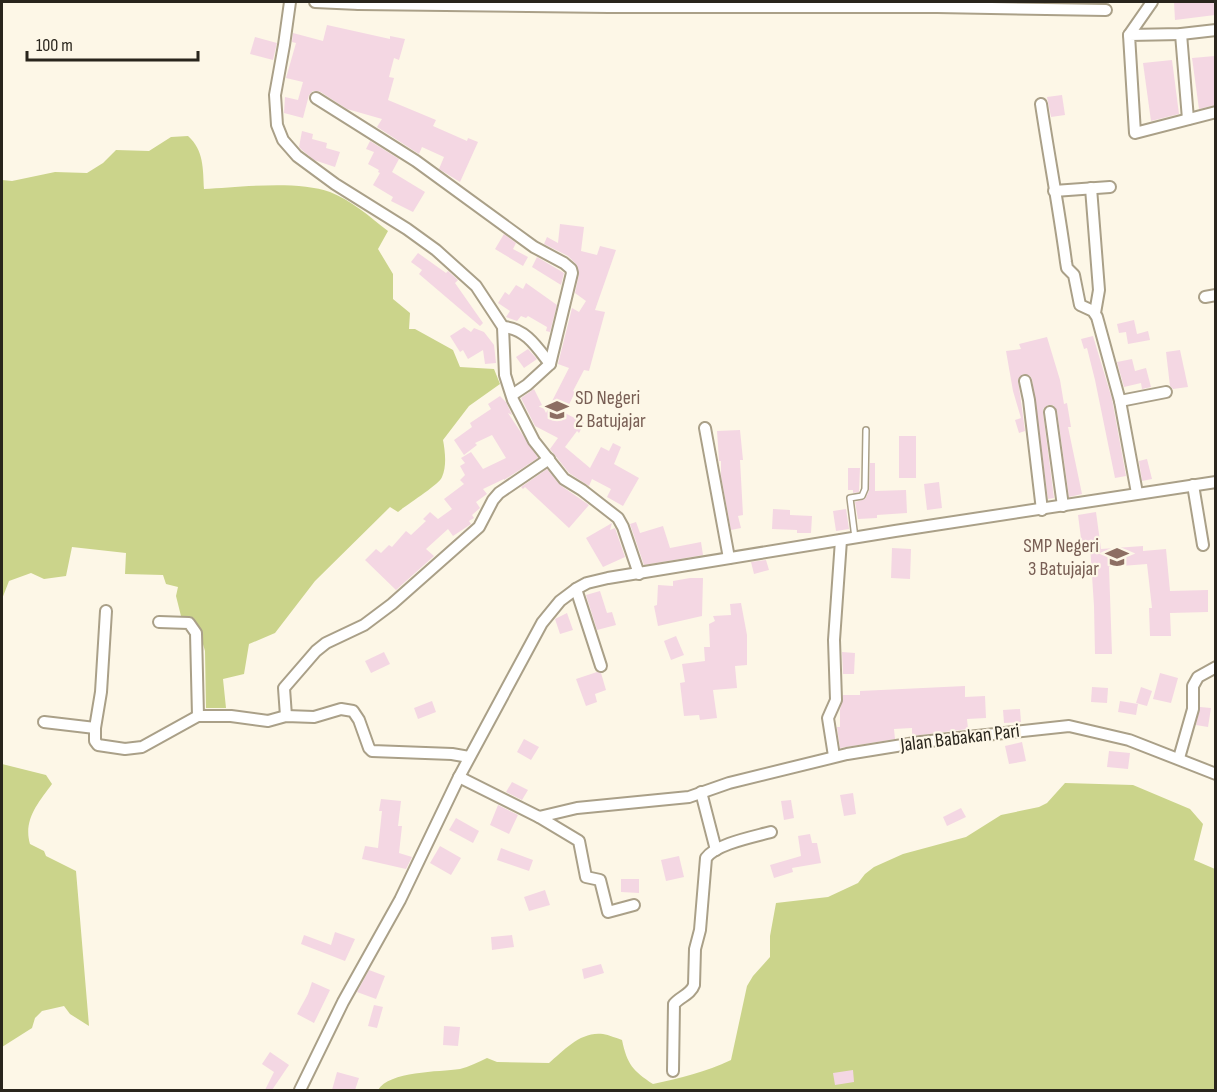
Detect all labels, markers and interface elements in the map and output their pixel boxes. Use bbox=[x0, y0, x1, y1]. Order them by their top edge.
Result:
scale bar bbox=[27, 24, 198, 62]
text: 100 m bbox=[36, 35, 73, 56]
place label: SD Negeri 2 Batujajar bbox=[575, 386, 646, 433]
school or university icon: SD Negeri 2 Batujajar bbox=[544, 397, 570, 423]
place label: SMP Negeri 3 Batujajar bbox=[1023, 534, 1099, 581]
school or university icon: SMP Negeri 3 Batujajar bbox=[1104, 544, 1130, 570]
street label: Jalan Babakan Pari bbox=[898, 719, 1021, 757]

